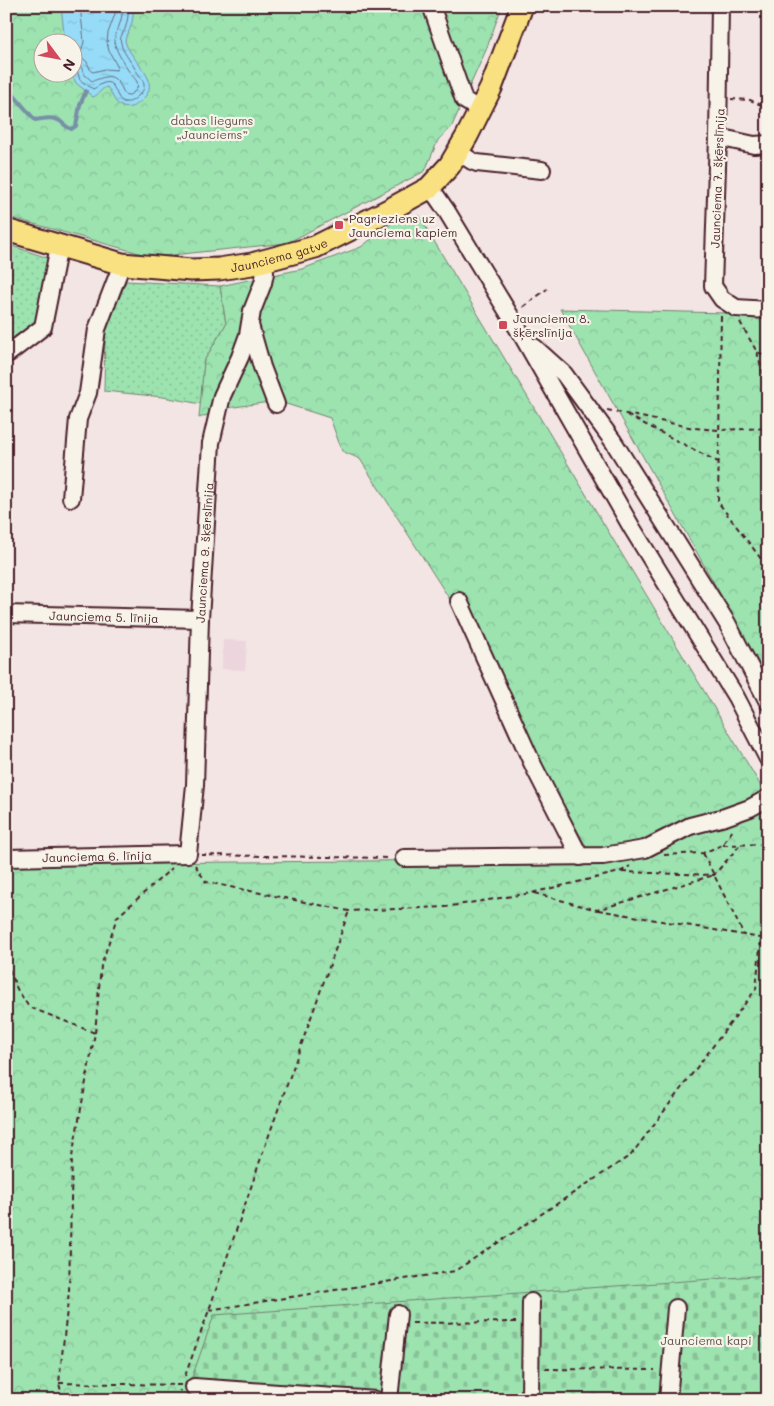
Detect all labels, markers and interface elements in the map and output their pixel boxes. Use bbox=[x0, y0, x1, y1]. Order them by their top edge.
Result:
north arrow bbox=[32, 32, 82, 82]
text: N bbox=[59, 56, 80, 75]
street label: Jaunciema 7. šķērslīnija bbox=[707, 108, 728, 248]
park label: dabas liegums „Jaunciems” bbox=[171, 112, 254, 142]
place label: Pagrieziens uz Jaunciema kapiem bbox=[349, 210, 457, 240]
marker: Pagrieziens uz Jaunciema kapiem bbox=[333, 219, 345, 231]
street label: Jaunciema gatve bbox=[230, 234, 330, 275]
place label: Jaunciema 8. šķērslīnija bbox=[513, 310, 590, 341]
marker: Jaunciema 8. šķērslīnija bbox=[497, 319, 509, 331]
street label: Jaunciema 9. šķērslīnija bbox=[192, 482, 217, 623]
street label: Jaunciema 5. līnija bbox=[49, 607, 159, 626]
street label: Jaunciema 6. līnija bbox=[42, 847, 152, 865]
park label: Jaunciema kapi bbox=[660, 1332, 752, 1348]

